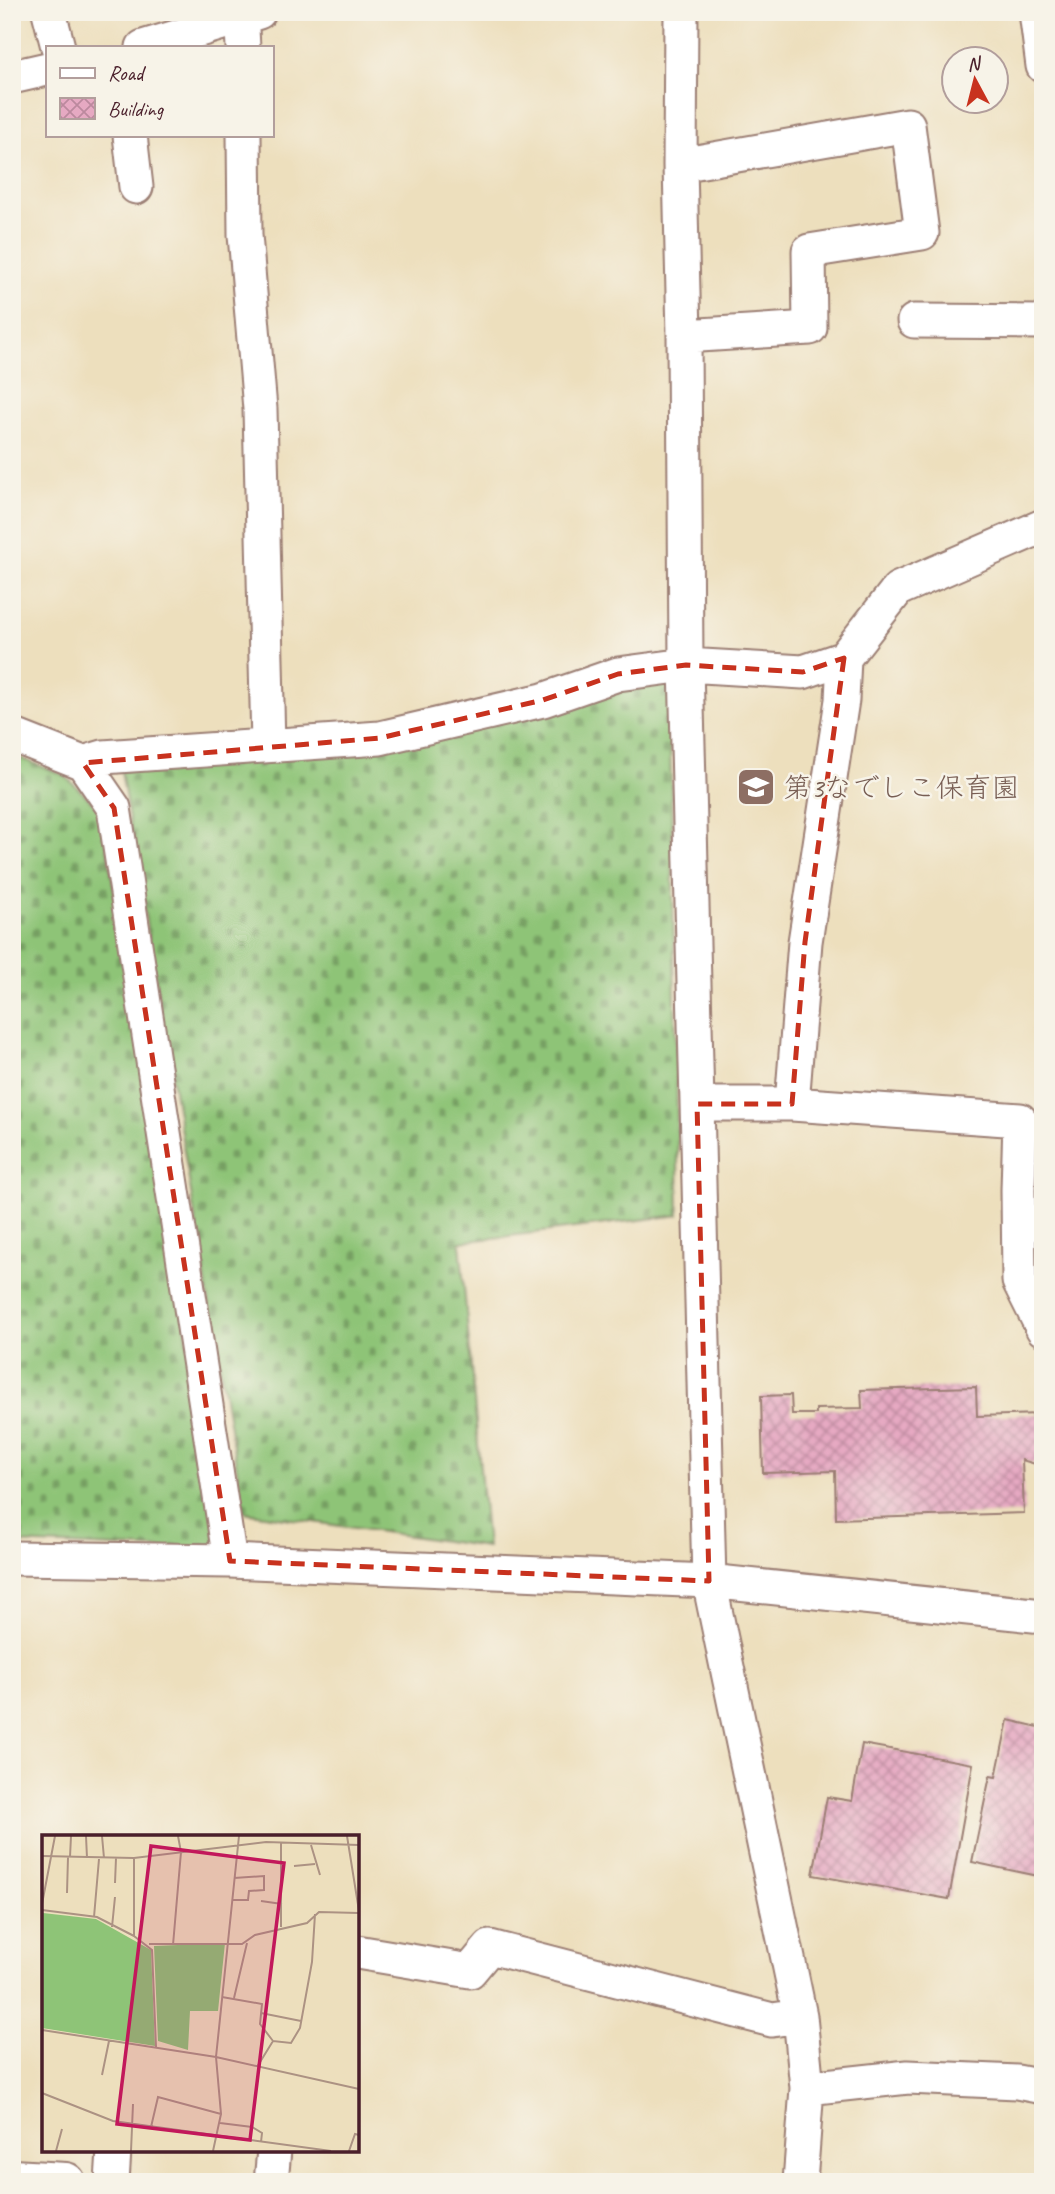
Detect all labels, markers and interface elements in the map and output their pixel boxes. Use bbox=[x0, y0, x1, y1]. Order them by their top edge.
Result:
legend bbox=[46, 46, 273, 136]
north arrow bbox=[940, 46, 1010, 116]
text: N bbox=[966, 51, 984, 77]
text: Road bbox=[108, 60, 147, 86]
text: Building bbox=[108, 96, 165, 122]
school or university icon: 第3なでしこ保育園 bbox=[735, 766, 777, 808]
place label: 第3なでしこ保育園 bbox=[783, 770, 1020, 805]
inset map bbox=[42, 1835, 359, 2152]

